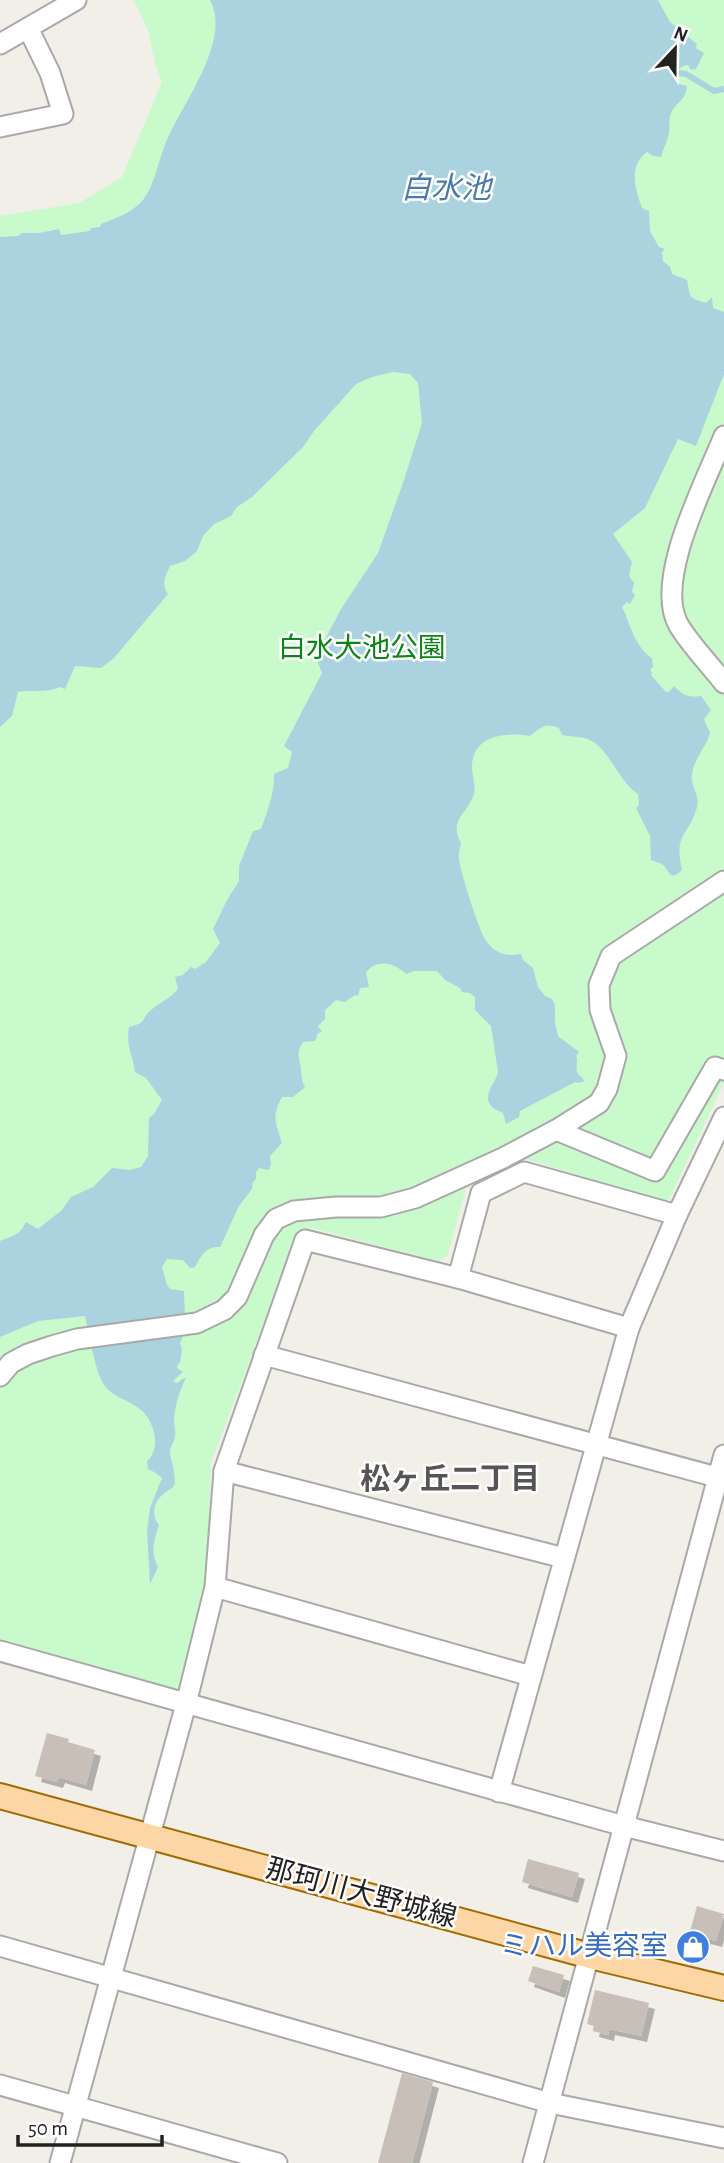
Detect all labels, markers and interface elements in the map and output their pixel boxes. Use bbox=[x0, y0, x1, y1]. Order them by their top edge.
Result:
north arrow bbox=[640, 14, 710, 84]
text: N bbox=[671, 23, 690, 46]
water label: 白水池 bbox=[401, 172, 494, 204]
park label: 白水大池公園 bbox=[278, 633, 446, 663]
district label: 松ヶ丘二丁目 bbox=[360, 1463, 540, 1495]
street label: 那珂川大野城線 bbox=[263, 1853, 460, 1933]
shop icon: ミハル美容室 bbox=[674, 1928, 712, 1966]
place label: ミハル美容室 bbox=[500, 1931, 668, 1961]
scale bar bbox=[18, 2104, 161, 2148]
text: 50 m bbox=[28, 2118, 68, 2139]

